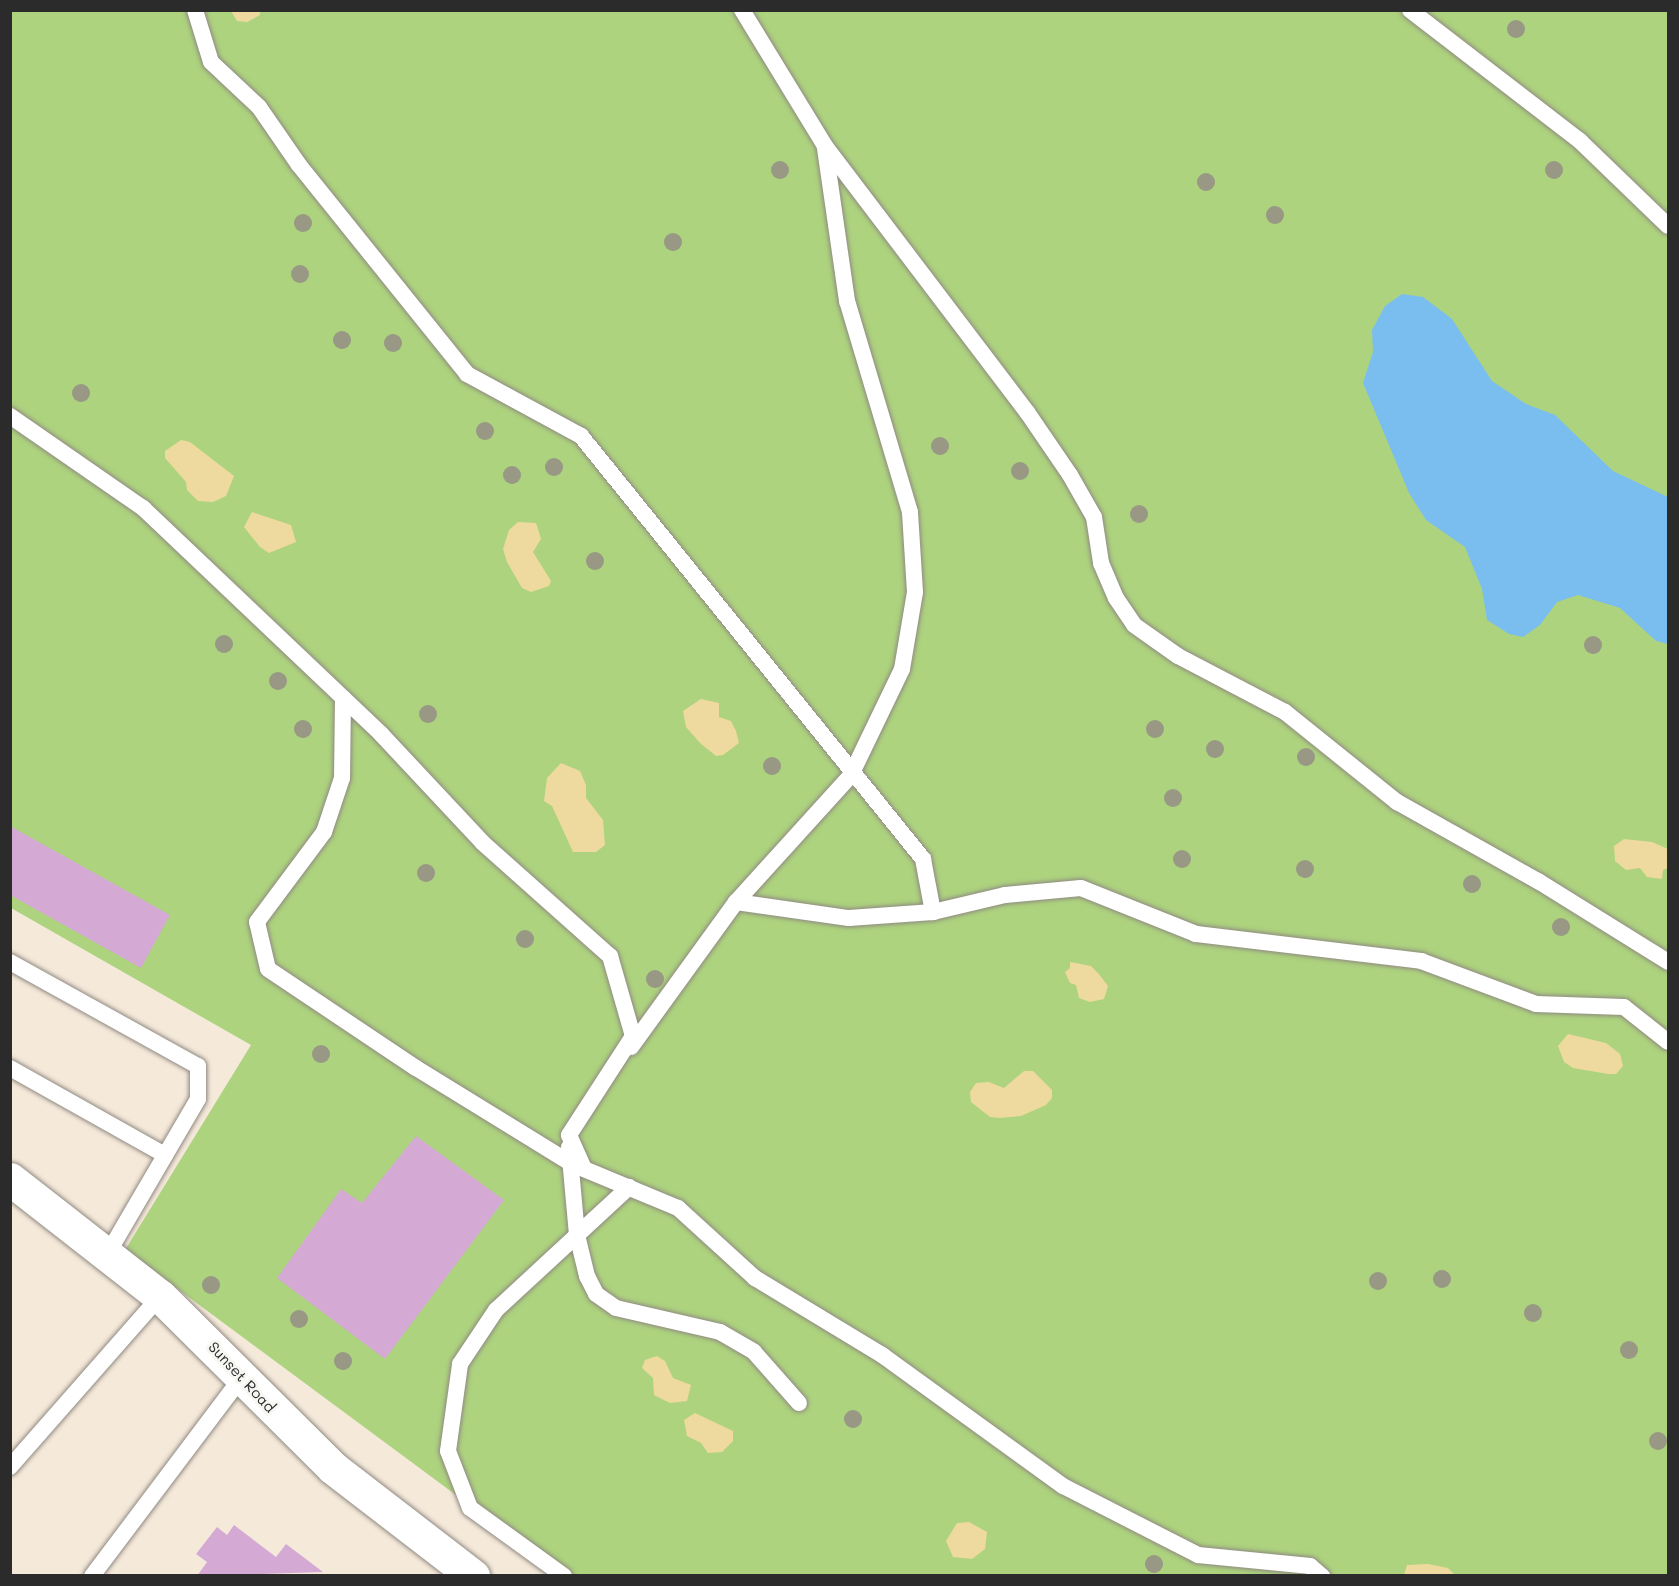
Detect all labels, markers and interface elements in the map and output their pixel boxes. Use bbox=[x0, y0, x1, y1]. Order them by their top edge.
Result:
street label: Sunset Road bbox=[205, 1338, 279, 1416]

